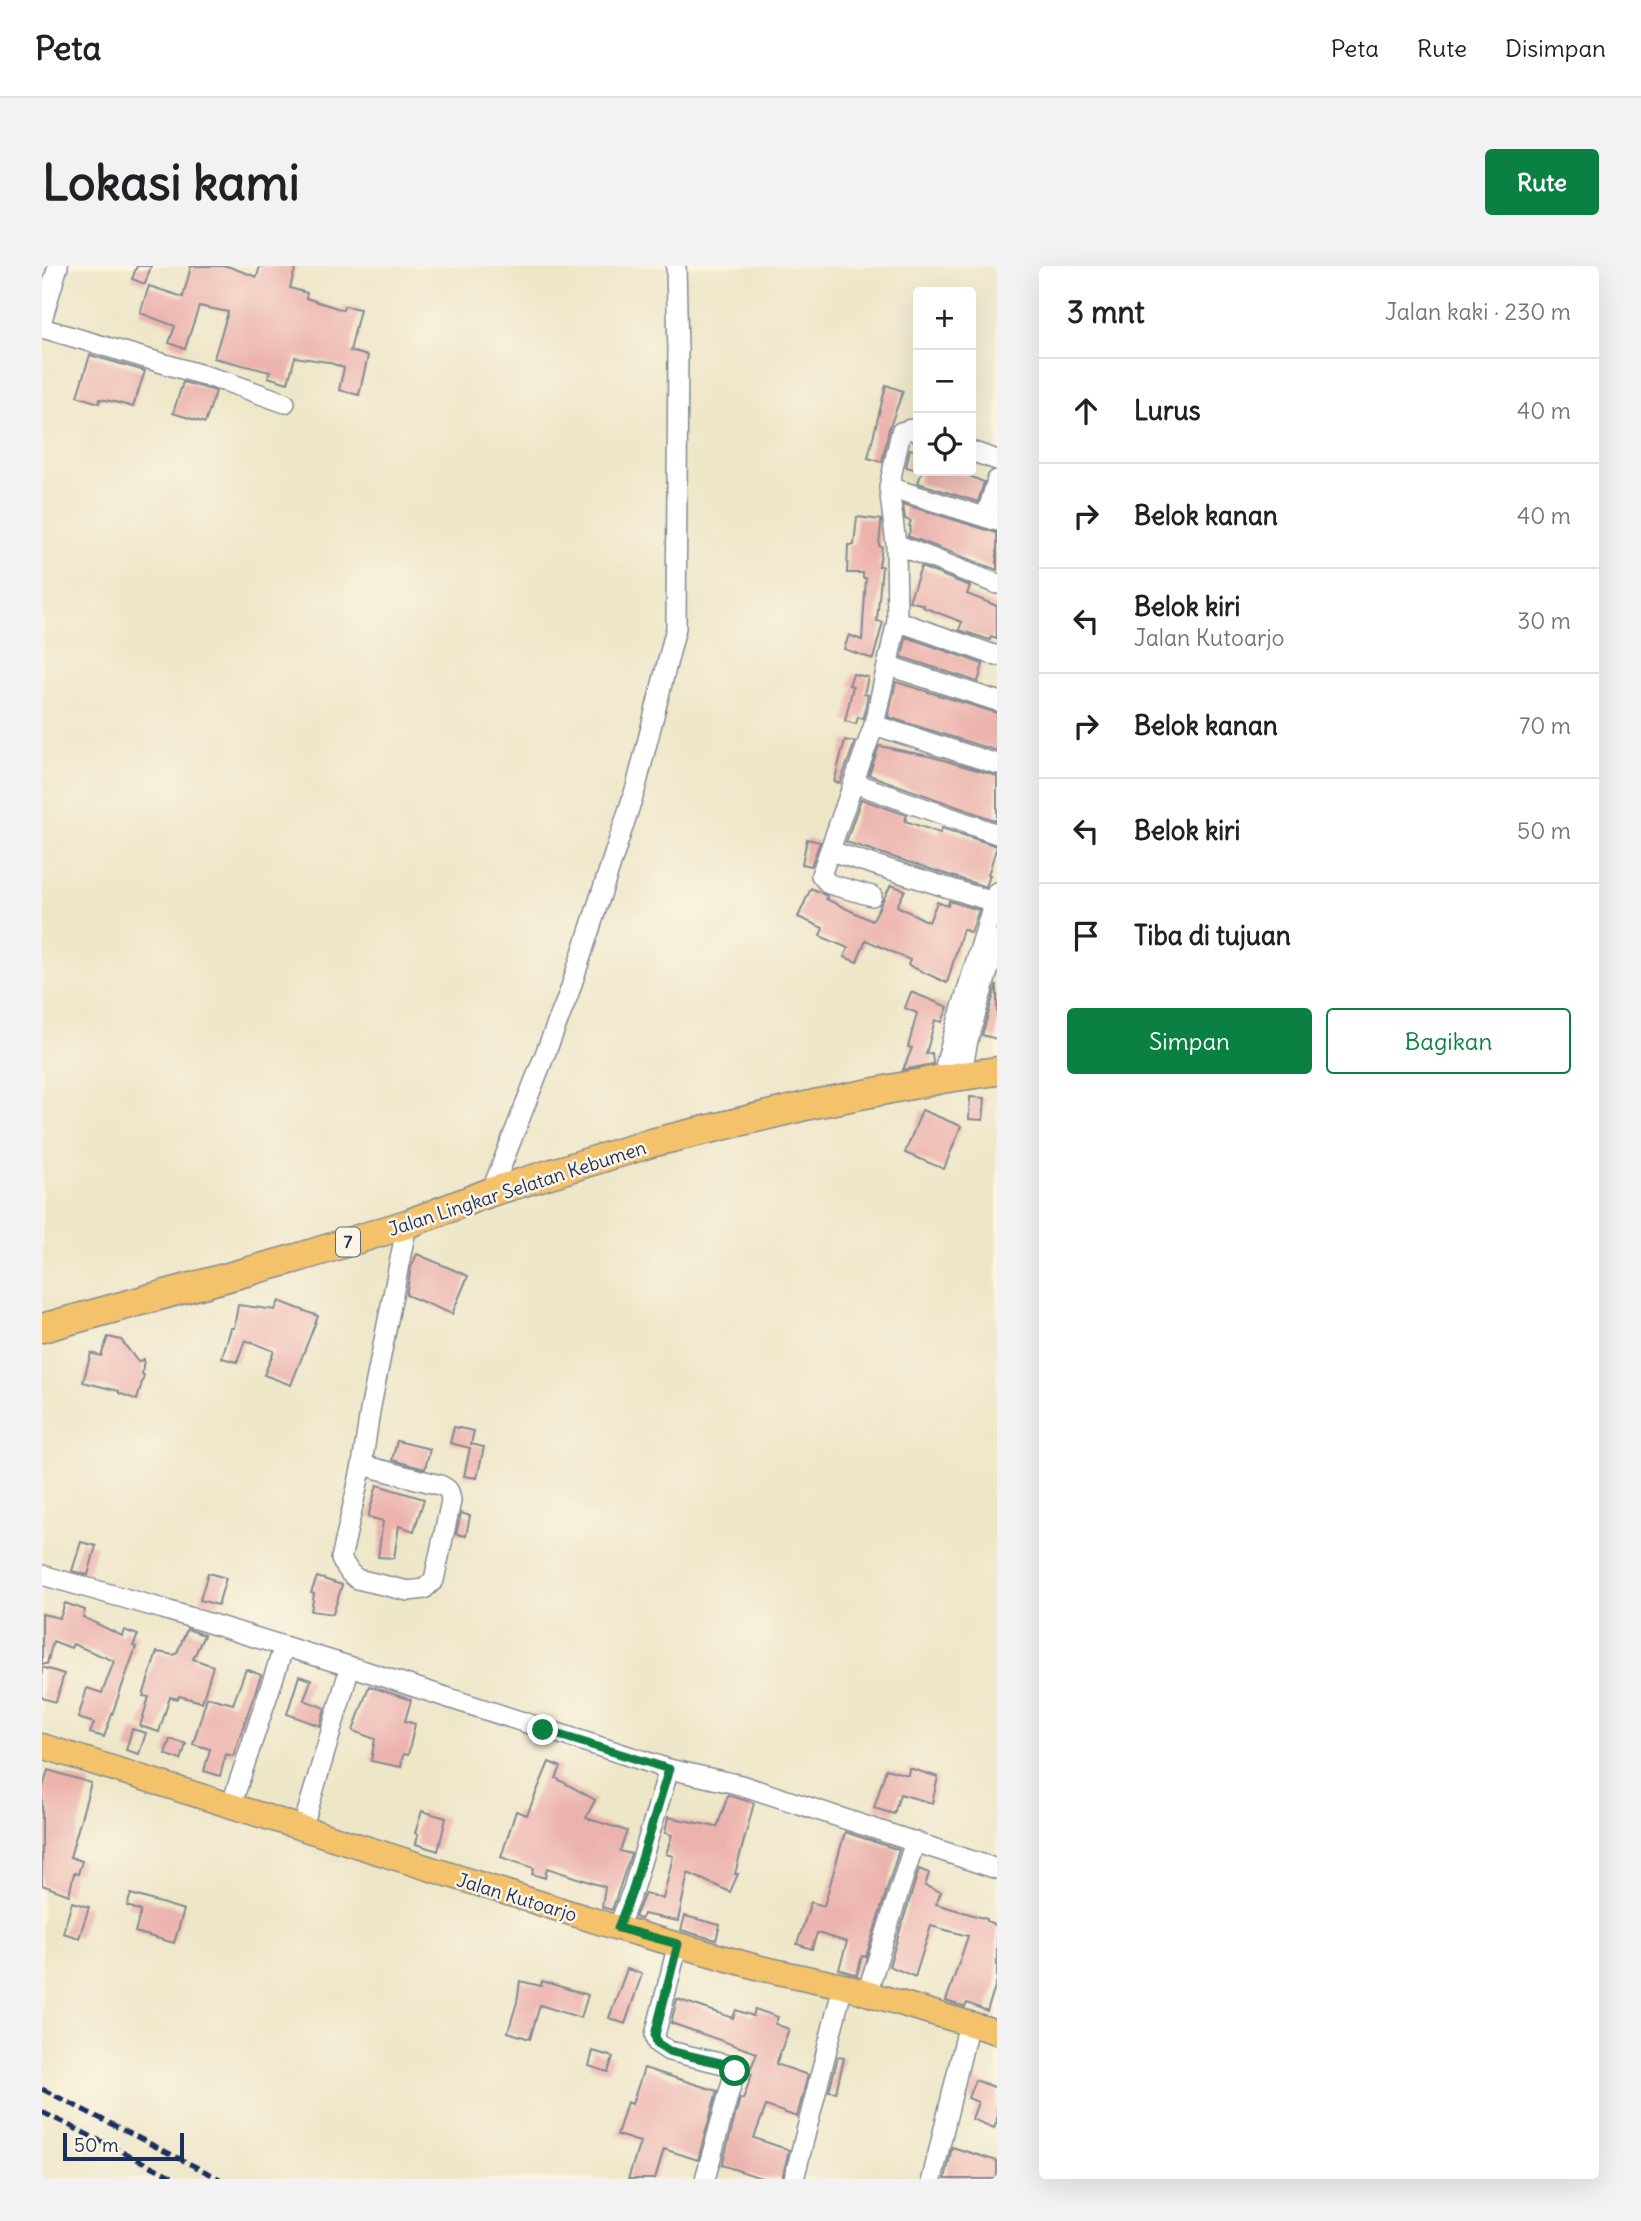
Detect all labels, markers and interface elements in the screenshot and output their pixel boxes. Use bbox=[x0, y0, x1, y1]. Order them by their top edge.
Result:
text: Peta bbox=[35, 27, 101, 69]
text: Peta bbox=[1331, 33, 1379, 63]
text: Rute bbox=[1417, 33, 1467, 63]
text: Disimpan bbox=[1505, 33, 1606, 63]
button: Rute bbox=[1485, 149, 1599, 215]
text: Lokasi kami bbox=[42, 152, 300, 213]
map controls bbox=[913, 287, 976, 476]
button: + bbox=[913, 287, 976, 350]
text: 3 mnt bbox=[1067, 293, 1145, 331]
text: Jalan kaki · 230 m bbox=[1385, 297, 1571, 326]
button: − bbox=[913, 350, 976, 413]
icon: ahead bbox=[1067, 392, 1105, 430]
text: Lurus bbox=[1134, 394, 1201, 427]
text: 40 m bbox=[1517, 396, 1571, 425]
button: locate bbox=[913, 413, 976, 476]
icon: right bbox=[1067, 497, 1105, 535]
text: Belok kanan bbox=[1134, 499, 1278, 532]
text: 40 m bbox=[1517, 501, 1571, 530]
text: Belok kiri bbox=[1134, 590, 1240, 623]
icon: left bbox=[1067, 602, 1105, 640]
text: 30 m bbox=[1517, 606, 1571, 635]
text: Jalan Kutoarjo bbox=[1134, 623, 1285, 652]
icon: right bbox=[1067, 707, 1105, 745]
text: Belok kanan bbox=[1134, 709, 1278, 742]
text: 70 m bbox=[1519, 711, 1571, 740]
icon: left bbox=[1067, 812, 1105, 850]
text: Belok kiri bbox=[1134, 814, 1240, 847]
text: 50 m bbox=[1517, 816, 1571, 845]
icon: arrive bbox=[1067, 917, 1105, 955]
text: Tiba di tujuan bbox=[1134, 919, 1291, 952]
button: Simpan bbox=[1067, 1008, 1312, 1074]
button: Bagikan bbox=[1326, 1008, 1571, 1074]
street label: Jalan Lingkar Selatan Kebumen bbox=[385, 1135, 649, 1241]
road number: 7 bbox=[336, 1227, 360, 1256]
route end bbox=[527, 1714, 558, 1745]
street label: Jalan Kutoarjo bbox=[454, 1867, 580, 1927]
route start bbox=[719, 2055, 750, 2086]
scale bar bbox=[63, 2130, 184, 2162]
text: 50 m bbox=[74, 2133, 119, 2157]

